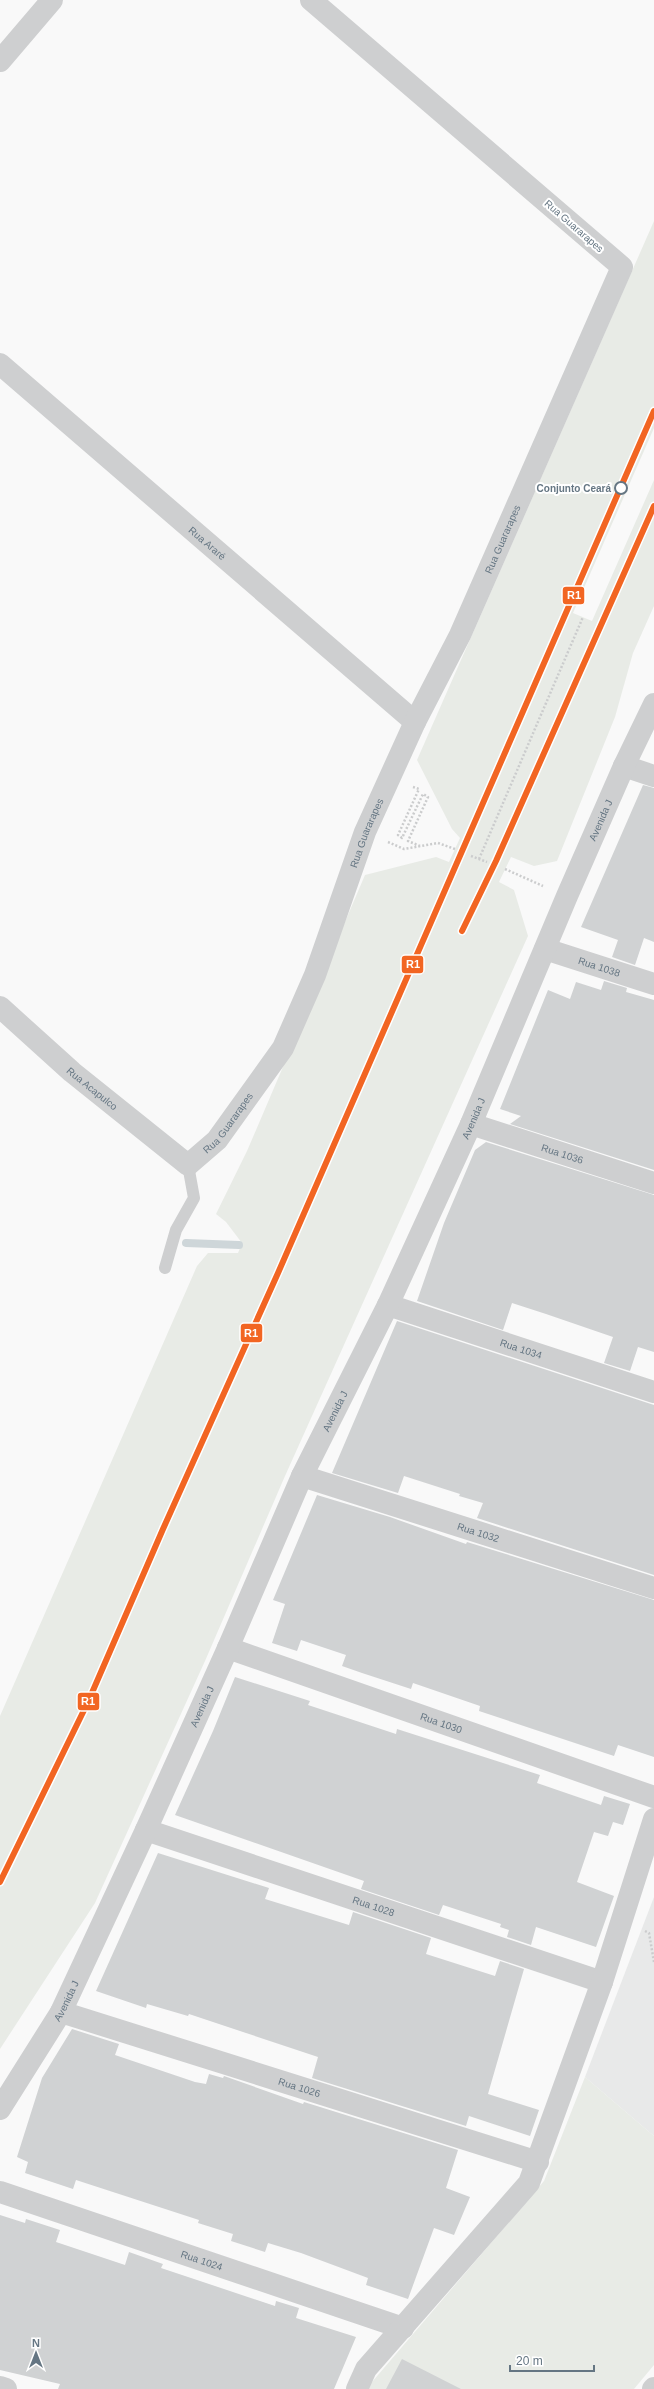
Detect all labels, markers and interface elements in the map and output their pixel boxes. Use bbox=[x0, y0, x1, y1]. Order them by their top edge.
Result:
street label: Rua Guararapes bbox=[542, 198, 606, 254]
marker: Conjunto Ceará bbox=[614, 481, 628, 495]
place label: Conjunto Ceará bbox=[537, 483, 611, 494]
street label: Rua Guararapes bbox=[482, 503, 522, 575]
street label: Rua Araré bbox=[187, 524, 228, 562]
line badge: R1 bbox=[562, 586, 585, 605]
text: R1 bbox=[567, 589, 581, 601]
street label: Rua Guararapes bbox=[347, 796, 385, 869]
street label: Avenida J bbox=[586, 798, 614, 842]
line badge: R1 bbox=[401, 955, 424, 974]
street label: Rua 1038 bbox=[577, 955, 622, 978]
text: R1 bbox=[406, 958, 420, 970]
street label: Rua Acapulco bbox=[65, 1065, 120, 1112]
street label: Rua Guararapes bbox=[201, 1090, 255, 1155]
street label: Avenida J bbox=[459, 1096, 487, 1141]
street label: Rua 1036 bbox=[540, 1142, 585, 1165]
line badge: R1 bbox=[240, 1323, 263, 1343]
text: R1 bbox=[244, 1327, 258, 1339]
street label: Rua 1034 bbox=[499, 1337, 544, 1361]
street label: Avenida J bbox=[320, 1389, 349, 1433]
street label: Rua 1032 bbox=[456, 1520, 501, 1544]
street label: Avenida J bbox=[188, 1684, 216, 1729]
line badge: R1 bbox=[77, 1692, 100, 1711]
text: R1 bbox=[81, 1695, 95, 1707]
street label: Rua 1030 bbox=[419, 1710, 464, 1735]
street label: Rua 1028 bbox=[351, 1894, 396, 1918]
street label: Avenida J bbox=[51, 1979, 80, 2023]
street label: Rua 1026 bbox=[277, 2075, 322, 2099]
street label: Rua 1024 bbox=[180, 2248, 225, 2272]
north arrow bbox=[16, 2333, 56, 2373]
text: N bbox=[32, 2337, 40, 2349]
scale bar bbox=[510, 2347, 594, 2373]
text: 20 m bbox=[516, 2354, 543, 2368]

